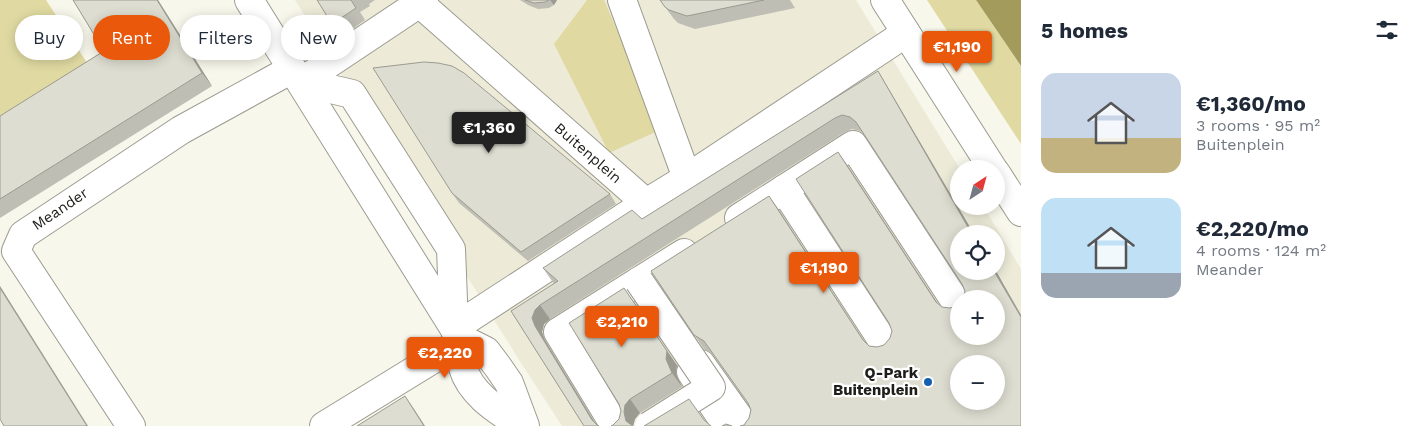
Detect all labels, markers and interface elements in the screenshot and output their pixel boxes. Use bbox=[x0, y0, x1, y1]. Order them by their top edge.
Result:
chip: Buy bbox=[15, 15, 83, 60]
chip: Rent bbox=[93, 15, 170, 60]
chip: Filters bbox=[180, 15, 271, 60]
chip: New bbox=[281, 15, 355, 60]
icon: filters bbox=[1373, 16, 1401, 44]
text: 5 homes bbox=[1041, 18, 1128, 43]
pin: €1,190 bbox=[916, 30, 998, 73]
text: €1,190 bbox=[933, 37, 981, 56]
text: €1,360/mo bbox=[1196, 91, 1306, 116]
icon: home bbox=[1081, 93, 1141, 153]
pin: €1,360 bbox=[448, 112, 530, 154]
text: 3 rooms · 95 m² bbox=[1196, 116, 1320, 135]
text: €1,360 bbox=[463, 118, 515, 137]
street label: Buitenplein bbox=[551, 119, 625, 187]
text: Buitenplein bbox=[1196, 135, 1285, 154]
north arrow bbox=[950, 160, 1005, 215]
map controls bbox=[950, 160, 1005, 410]
street label: Meander bbox=[29, 184, 91, 234]
text: €2,220/mo bbox=[1196, 216, 1309, 241]
icon: home bbox=[1081, 218, 1141, 278]
button: locate bbox=[950, 225, 1005, 280]
text: 4 rooms · 124 m² bbox=[1196, 241, 1326, 260]
pin: €1,190 bbox=[783, 252, 865, 294]
text: €1,190 bbox=[800, 258, 848, 277]
text: Meander bbox=[1196, 260, 1264, 279]
button: + bbox=[950, 290, 1005, 345]
pin: €2,210 bbox=[581, 306, 663, 348]
text: €2,210 bbox=[596, 312, 648, 331]
pin: €2,220 bbox=[404, 336, 486, 379]
text: €2,220 bbox=[418, 343, 472, 362]
button: − bbox=[950, 355, 1005, 410]
place label: Q-Park Buitenplein bbox=[833, 364, 919, 399]
marker: Q-Park Buitenplein bbox=[922, 376, 934, 388]

